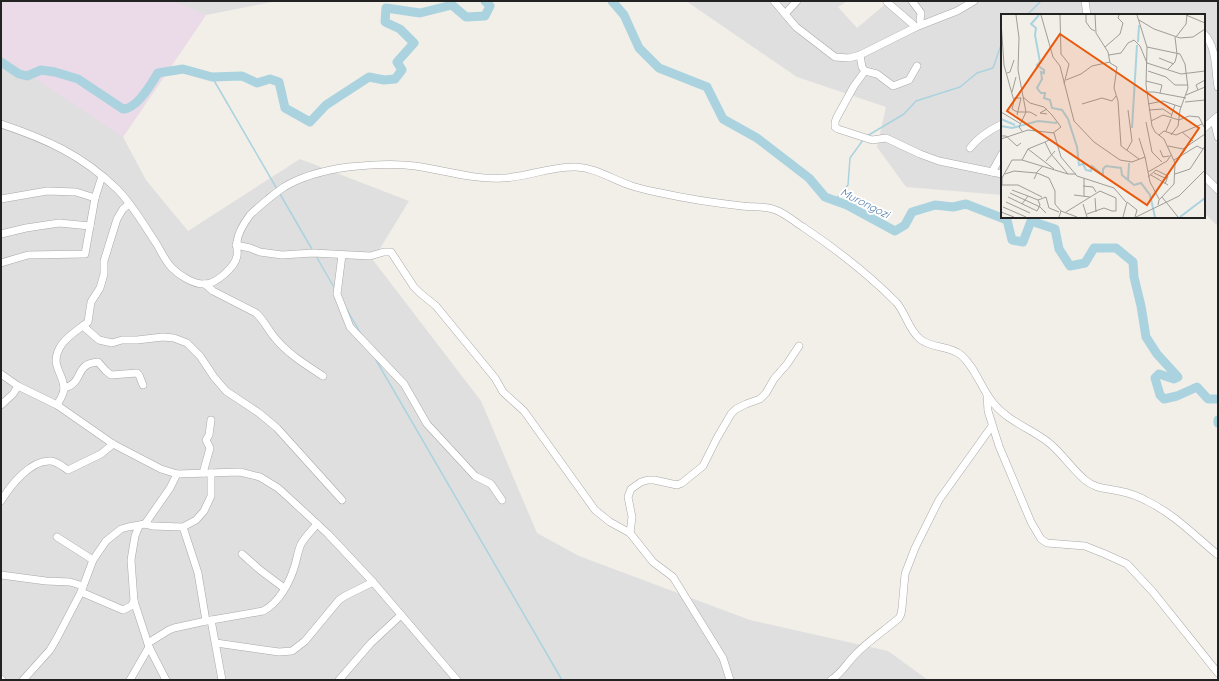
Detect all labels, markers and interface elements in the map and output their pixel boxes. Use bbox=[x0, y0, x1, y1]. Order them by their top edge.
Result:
inset map bbox=[1001, 14, 1205, 218]
water label: Murongozi bbox=[838, 185, 893, 222]

